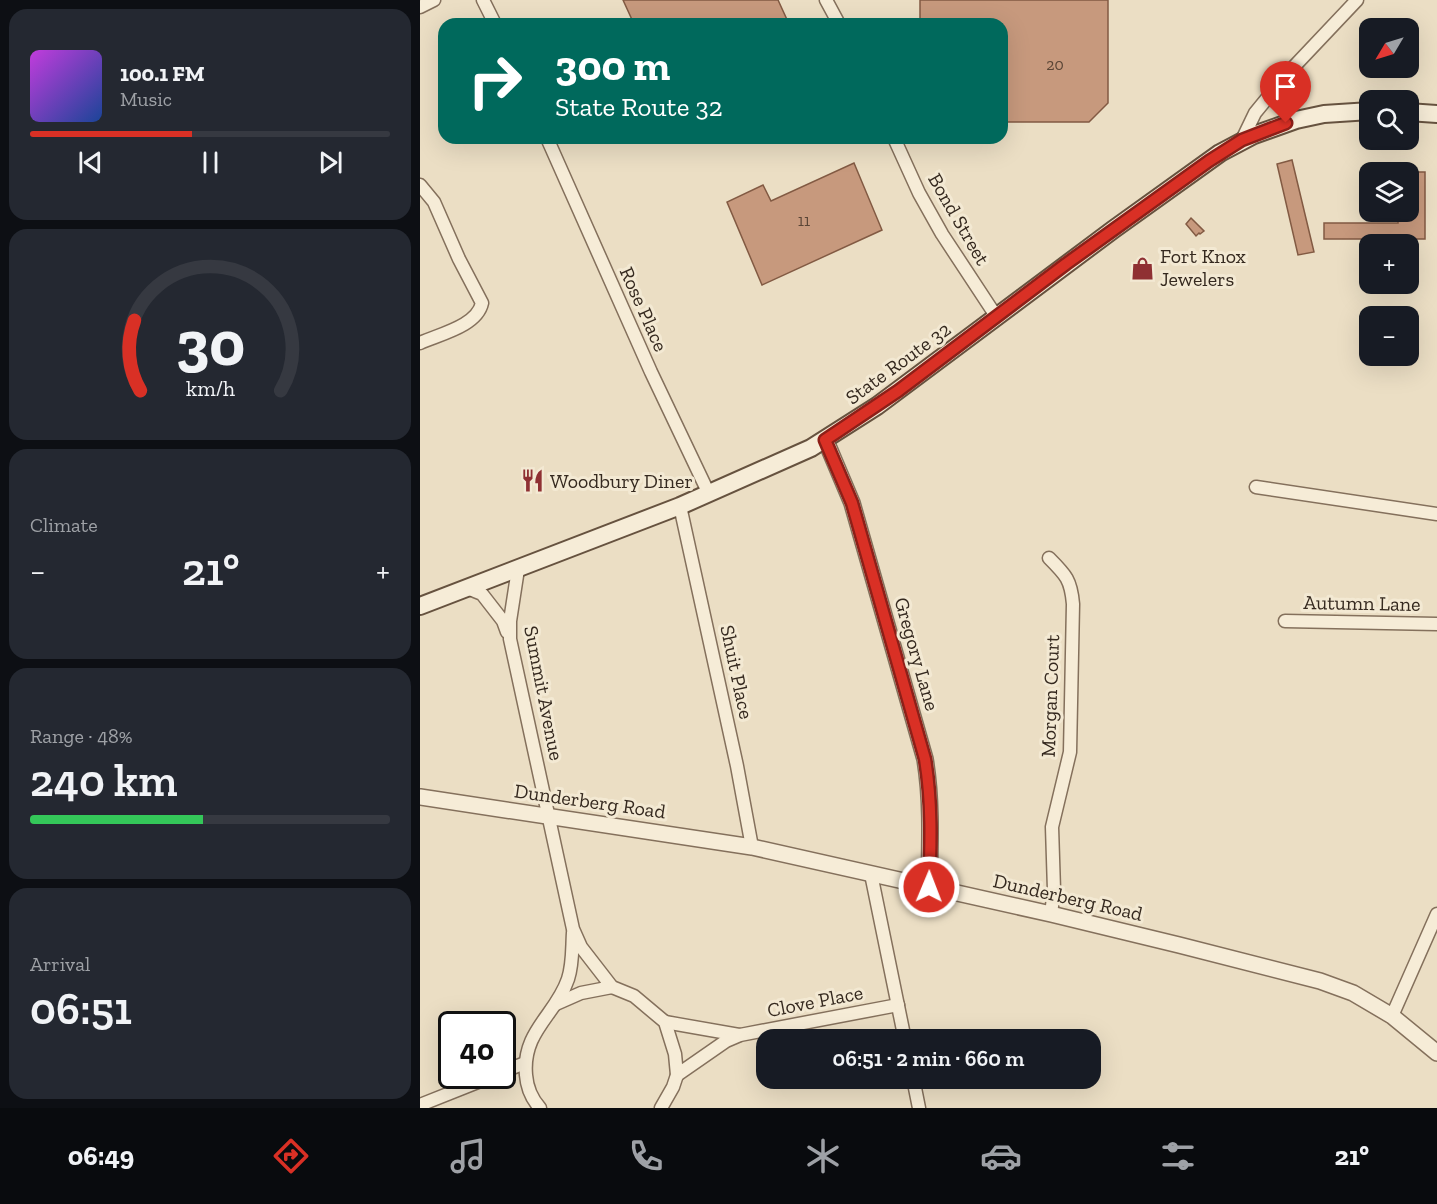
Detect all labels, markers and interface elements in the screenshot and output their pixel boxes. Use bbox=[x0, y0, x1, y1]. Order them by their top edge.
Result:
north arrow bbox=[1359, 18, 1419, 78]
map controls bbox=[1359, 18, 1419, 366]
text: 300 m bbox=[555, 40, 670, 91]
icon: right bbox=[456, 42, 534, 120]
house number: 20 bbox=[1046, 55, 1064, 74]
text: 100.1 FM bbox=[120, 60, 205, 87]
pin bbox=[1260, 61, 1311, 123]
icon: arrive bbox=[1269, 70, 1302, 103]
text: Music bbox=[120, 87, 172, 111]
button: search bbox=[1359, 90, 1419, 150]
text: State Route 32 bbox=[555, 91, 723, 123]
icon: previous bbox=[74, 146, 107, 179]
icon: pause bbox=[194, 146, 227, 179]
icon: next bbox=[314, 146, 347, 179]
button: layers bbox=[1359, 162, 1419, 222]
street label: Bond Street bbox=[923, 169, 995, 270]
house number: 11 bbox=[798, 211, 810, 230]
button: + bbox=[1359, 234, 1419, 294]
place label: Fort Knox Jewelers bbox=[1160, 244, 1246, 291]
shop icon: Fort Knox Jewelers bbox=[1129, 255, 1155, 281]
street label: Rose Place bbox=[615, 263, 673, 355]
text: 30 bbox=[175, 306, 245, 381]
button: − bbox=[1359, 306, 1419, 366]
street label: State Route 32 bbox=[841, 317, 955, 409]
text: km/h bbox=[186, 377, 234, 402]
restaurant icon: Woodbury Diner bbox=[519, 468, 545, 494]
place label: Woodbury Diner bbox=[550, 469, 693, 493]
text: Climate bbox=[30, 513, 98, 537]
text: 21° bbox=[182, 543, 240, 597]
text: − bbox=[30, 551, 45, 590]
text: + bbox=[376, 551, 390, 590]
street label: Autumn Lane bbox=[1303, 590, 1421, 616]
street label: Gregory Lane bbox=[889, 594, 945, 714]
street label: Shuit Place bbox=[715, 623, 759, 721]
street label: Summit Avenue bbox=[519, 624, 569, 762]
street label: Morgan Court bbox=[1036, 634, 1064, 758]
text: Range · 48% bbox=[30, 724, 133, 748]
text: 240 km bbox=[30, 754, 177, 808]
street label: Dunderberg Road bbox=[513, 779, 667, 824]
position arrow bbox=[897, 855, 961, 919]
street label: Dunderberg Road bbox=[991, 868, 1145, 926]
text: Arrival bbox=[30, 952, 90, 976]
street label: Clove Place bbox=[765, 980, 865, 1022]
text: 06:51 bbox=[30, 982, 132, 1036]
speed limit sign: 40 bbox=[438, 1011, 516, 1089]
text: 06:51 · 2 min · 660 m bbox=[833, 1045, 1024, 1072]
icon: directions bbox=[270, 1135, 312, 1177]
icon: music bbox=[447, 1135, 489, 1177]
icon: phone bbox=[625, 1135, 667, 1177]
icon: climate bbox=[802, 1135, 844, 1177]
icon: car bbox=[980, 1135, 1022, 1177]
icon: filters bbox=[1157, 1135, 1199, 1177]
text: 06:49 bbox=[68, 1140, 134, 1172]
text: 21° bbox=[1334, 1140, 1369, 1172]

